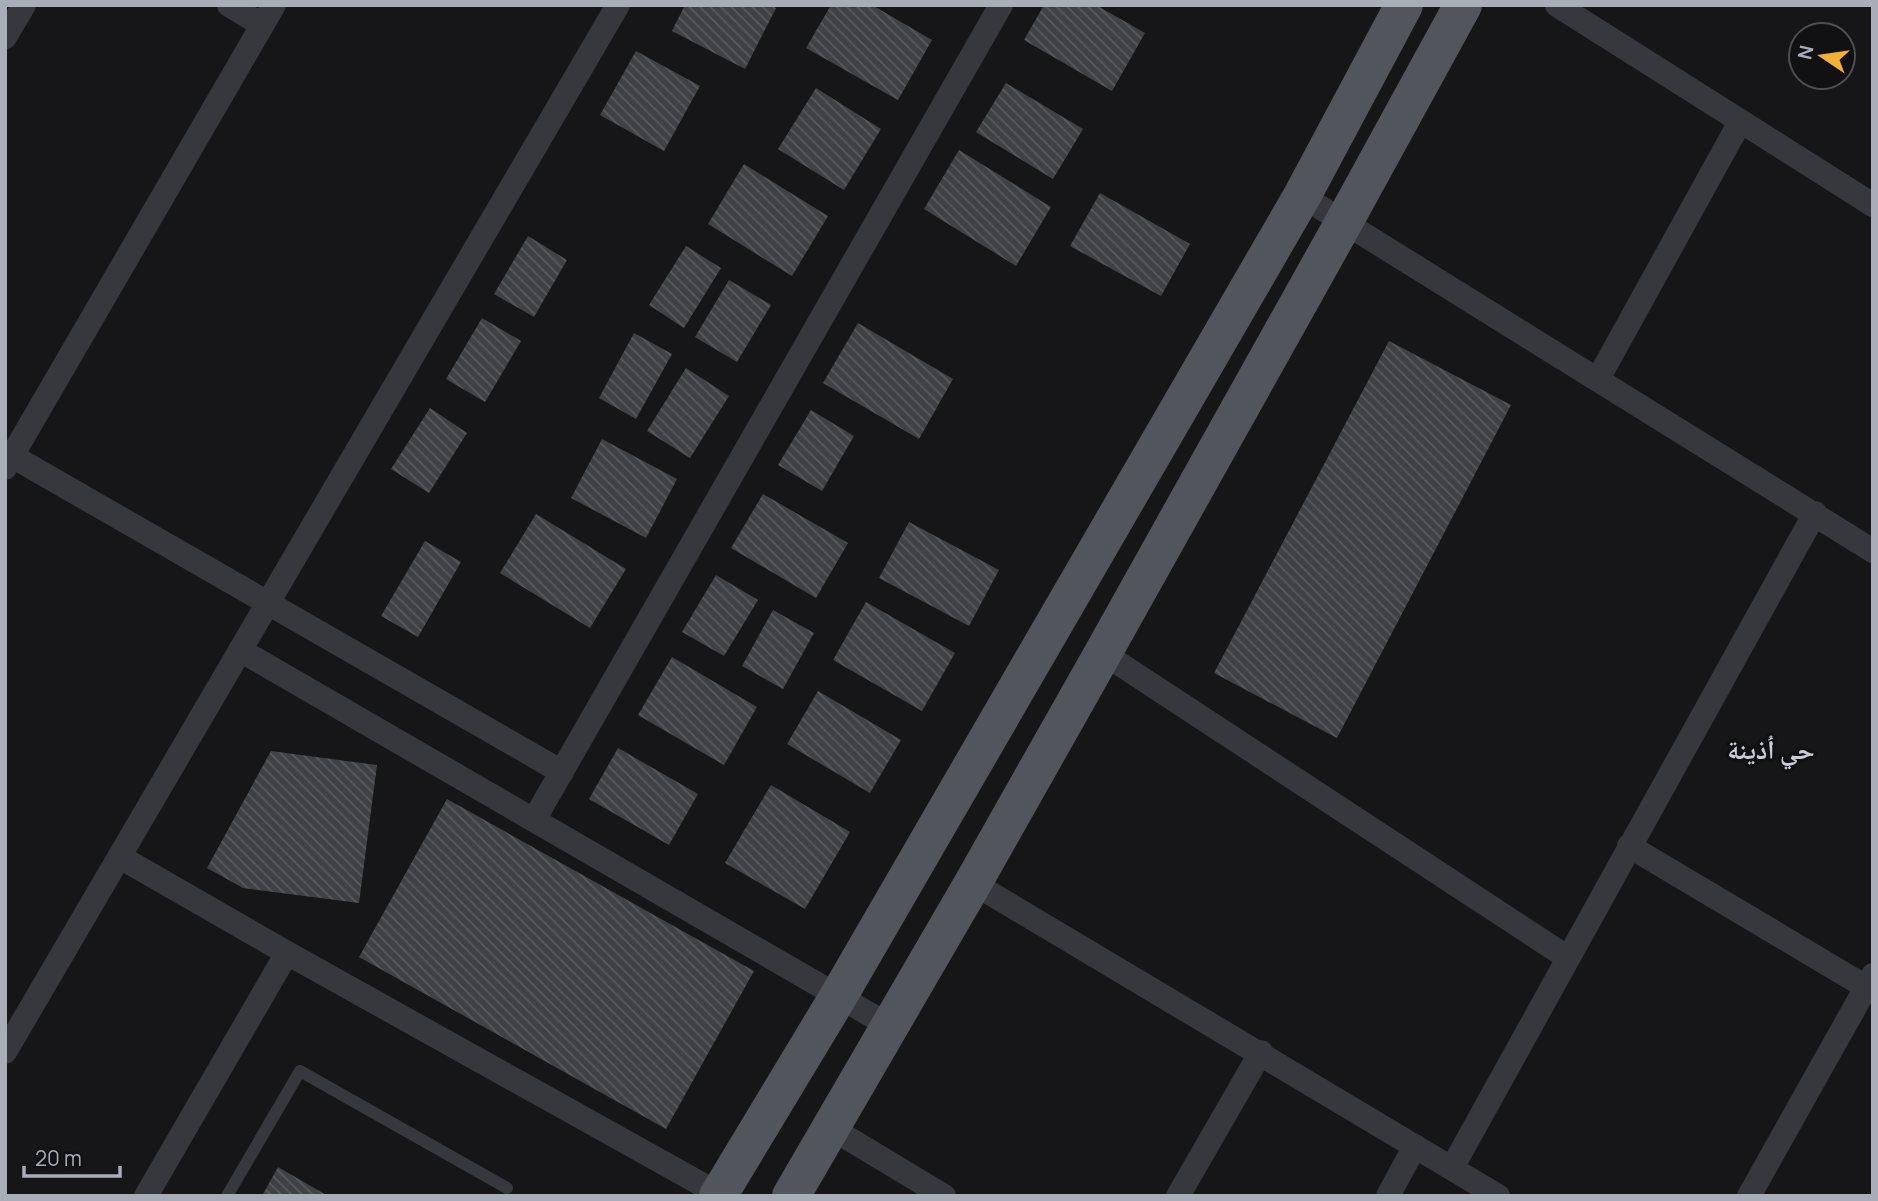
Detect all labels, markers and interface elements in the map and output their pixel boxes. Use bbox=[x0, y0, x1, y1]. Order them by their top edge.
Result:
north arrow bbox=[1787, 21, 1857, 91]
text: N bbox=[1791, 43, 1820, 62]
district label: حي اُذينة bbox=[1727, 731, 1815, 770]
scale bar bbox=[24, 1134, 121, 1178]
text: 20 m bbox=[35, 1144, 82, 1172]

